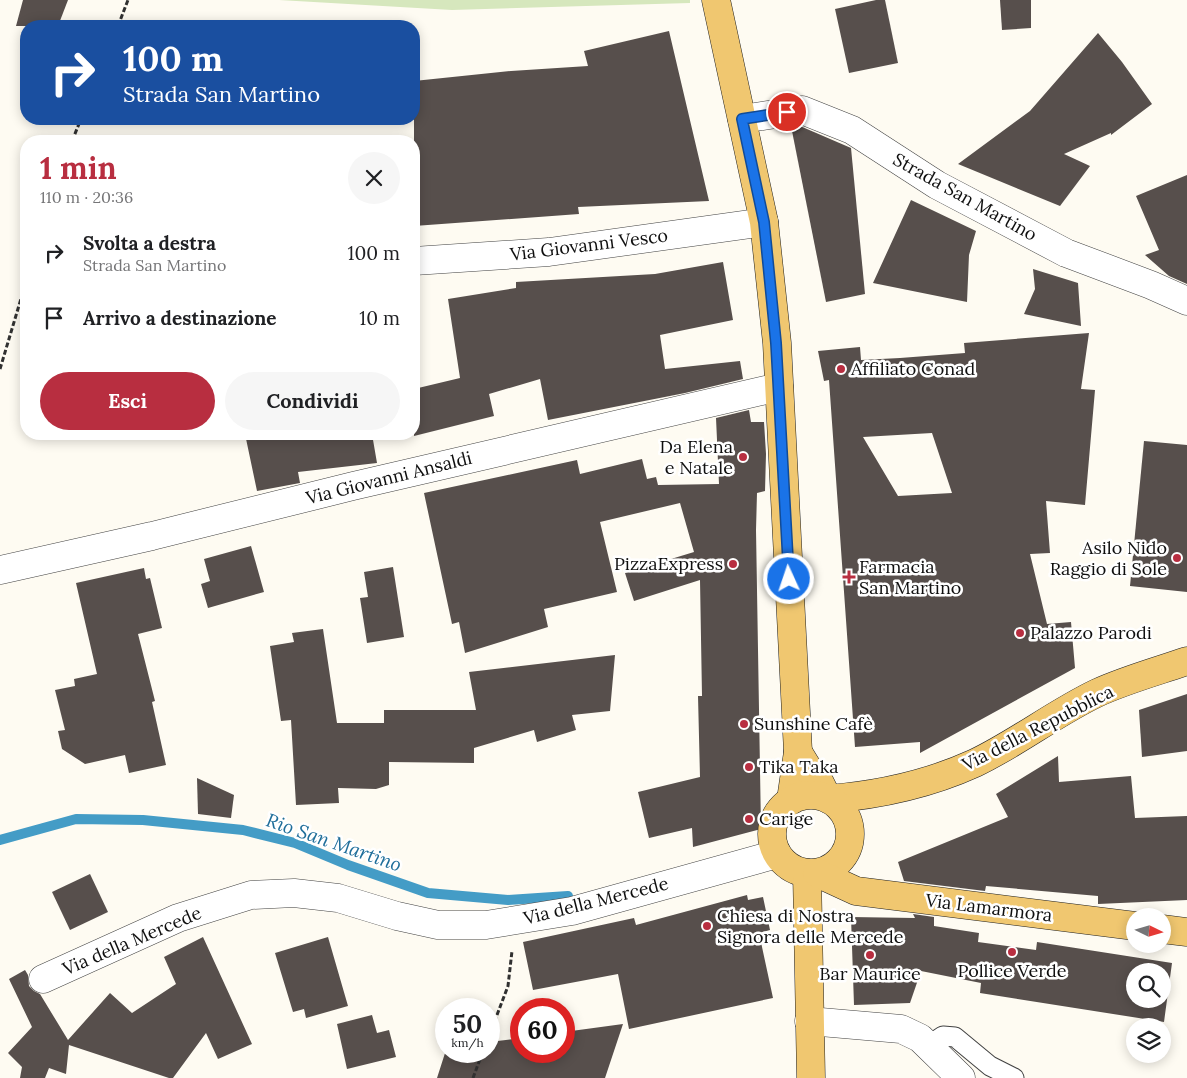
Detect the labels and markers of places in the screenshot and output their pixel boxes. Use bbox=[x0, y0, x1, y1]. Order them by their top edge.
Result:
pin bbox=[766, 91, 808, 133]
place label: Affiliato Conad bbox=[850, 357, 975, 380]
marker: Affiliato Conad bbox=[835, 363, 847, 375]
place label: Da Elena e Natale bbox=[660, 435, 733, 479]
marker: Da Elena e Natale bbox=[737, 451, 749, 463]
place label: Asilo Nido Raggio di Sole bbox=[1050, 536, 1167, 580]
place label: PizzaExpress bbox=[614, 552, 723, 575]
marker: Asilo Nido Raggio di Sole bbox=[1171, 552, 1183, 564]
place label: Farmacia San Martino bbox=[859, 555, 961, 599]
marker: PizzaExpress bbox=[727, 558, 739, 570]
marker: Farmacia San Martino bbox=[843, 571, 855, 583]
place label: Palazzo Parodi bbox=[1030, 621, 1152, 644]
marker: Palazzo Parodi bbox=[1014, 627, 1026, 639]
place label: Sunshine Cafè bbox=[754, 712, 873, 735]
marker: Sunshine Cafè bbox=[738, 718, 750, 730]
place label: Tika Taka bbox=[759, 755, 839, 778]
marker: Tika Taka bbox=[743, 761, 755, 773]
place label: Carige bbox=[759, 807, 814, 830]
marker: Carige bbox=[743, 813, 755, 825]
place label: Chiesa di Nostra Signora delle Mercede bbox=[717, 904, 904, 948]
marker: Chiesa di Nostra Signora delle Mercede bbox=[701, 920, 713, 932]
marker: Pollice Verde bbox=[1006, 946, 1018, 958]
marker: Bar Maurice bbox=[864, 949, 876, 961]
place label: Pollice Verde bbox=[957, 959, 1067, 982]
place label: Bar Maurice bbox=[819, 962, 921, 985]

